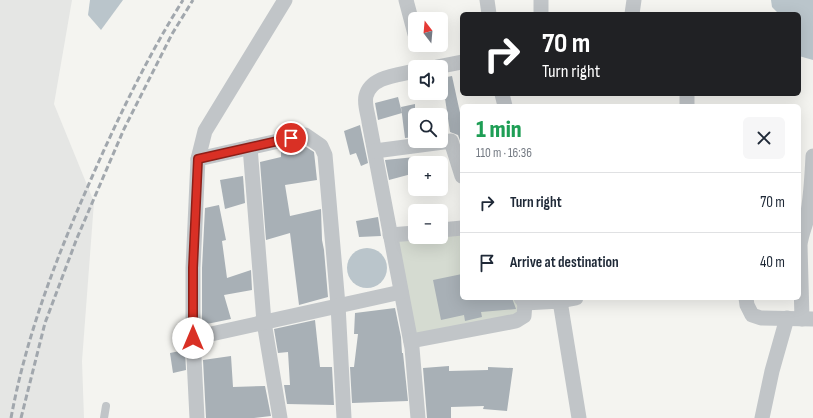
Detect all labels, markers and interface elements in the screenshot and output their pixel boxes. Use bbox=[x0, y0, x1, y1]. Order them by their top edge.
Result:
north arrow bbox=[408, 12, 448, 52]
map controls bbox=[408, 12, 448, 244]
text: 70 m bbox=[542, 27, 590, 60]
icon: right bbox=[476, 28, 528, 80]
button: sound bbox=[408, 60, 448, 100]
text: Turn right bbox=[542, 61, 600, 82]
button: search bbox=[408, 108, 448, 148]
text: 1 min bbox=[476, 115, 522, 144]
button: close bbox=[743, 117, 785, 159]
pin bbox=[274, 121, 308, 155]
icon: arrive bbox=[280, 127, 302, 149]
text: 110 m · 16:36 bbox=[476, 145, 532, 161]
button: + bbox=[408, 156, 448, 196]
icon: right bbox=[476, 192, 498, 214]
text: Turn right bbox=[510, 193, 562, 212]
text: 70 m bbox=[760, 193, 785, 212]
button: − bbox=[408, 204, 448, 244]
icon: arrive bbox=[476, 252, 498, 274]
text: Arrive at destination bbox=[510, 253, 619, 272]
text: 40 m bbox=[760, 253, 785, 272]
position arrow bbox=[172, 317, 214, 359]

